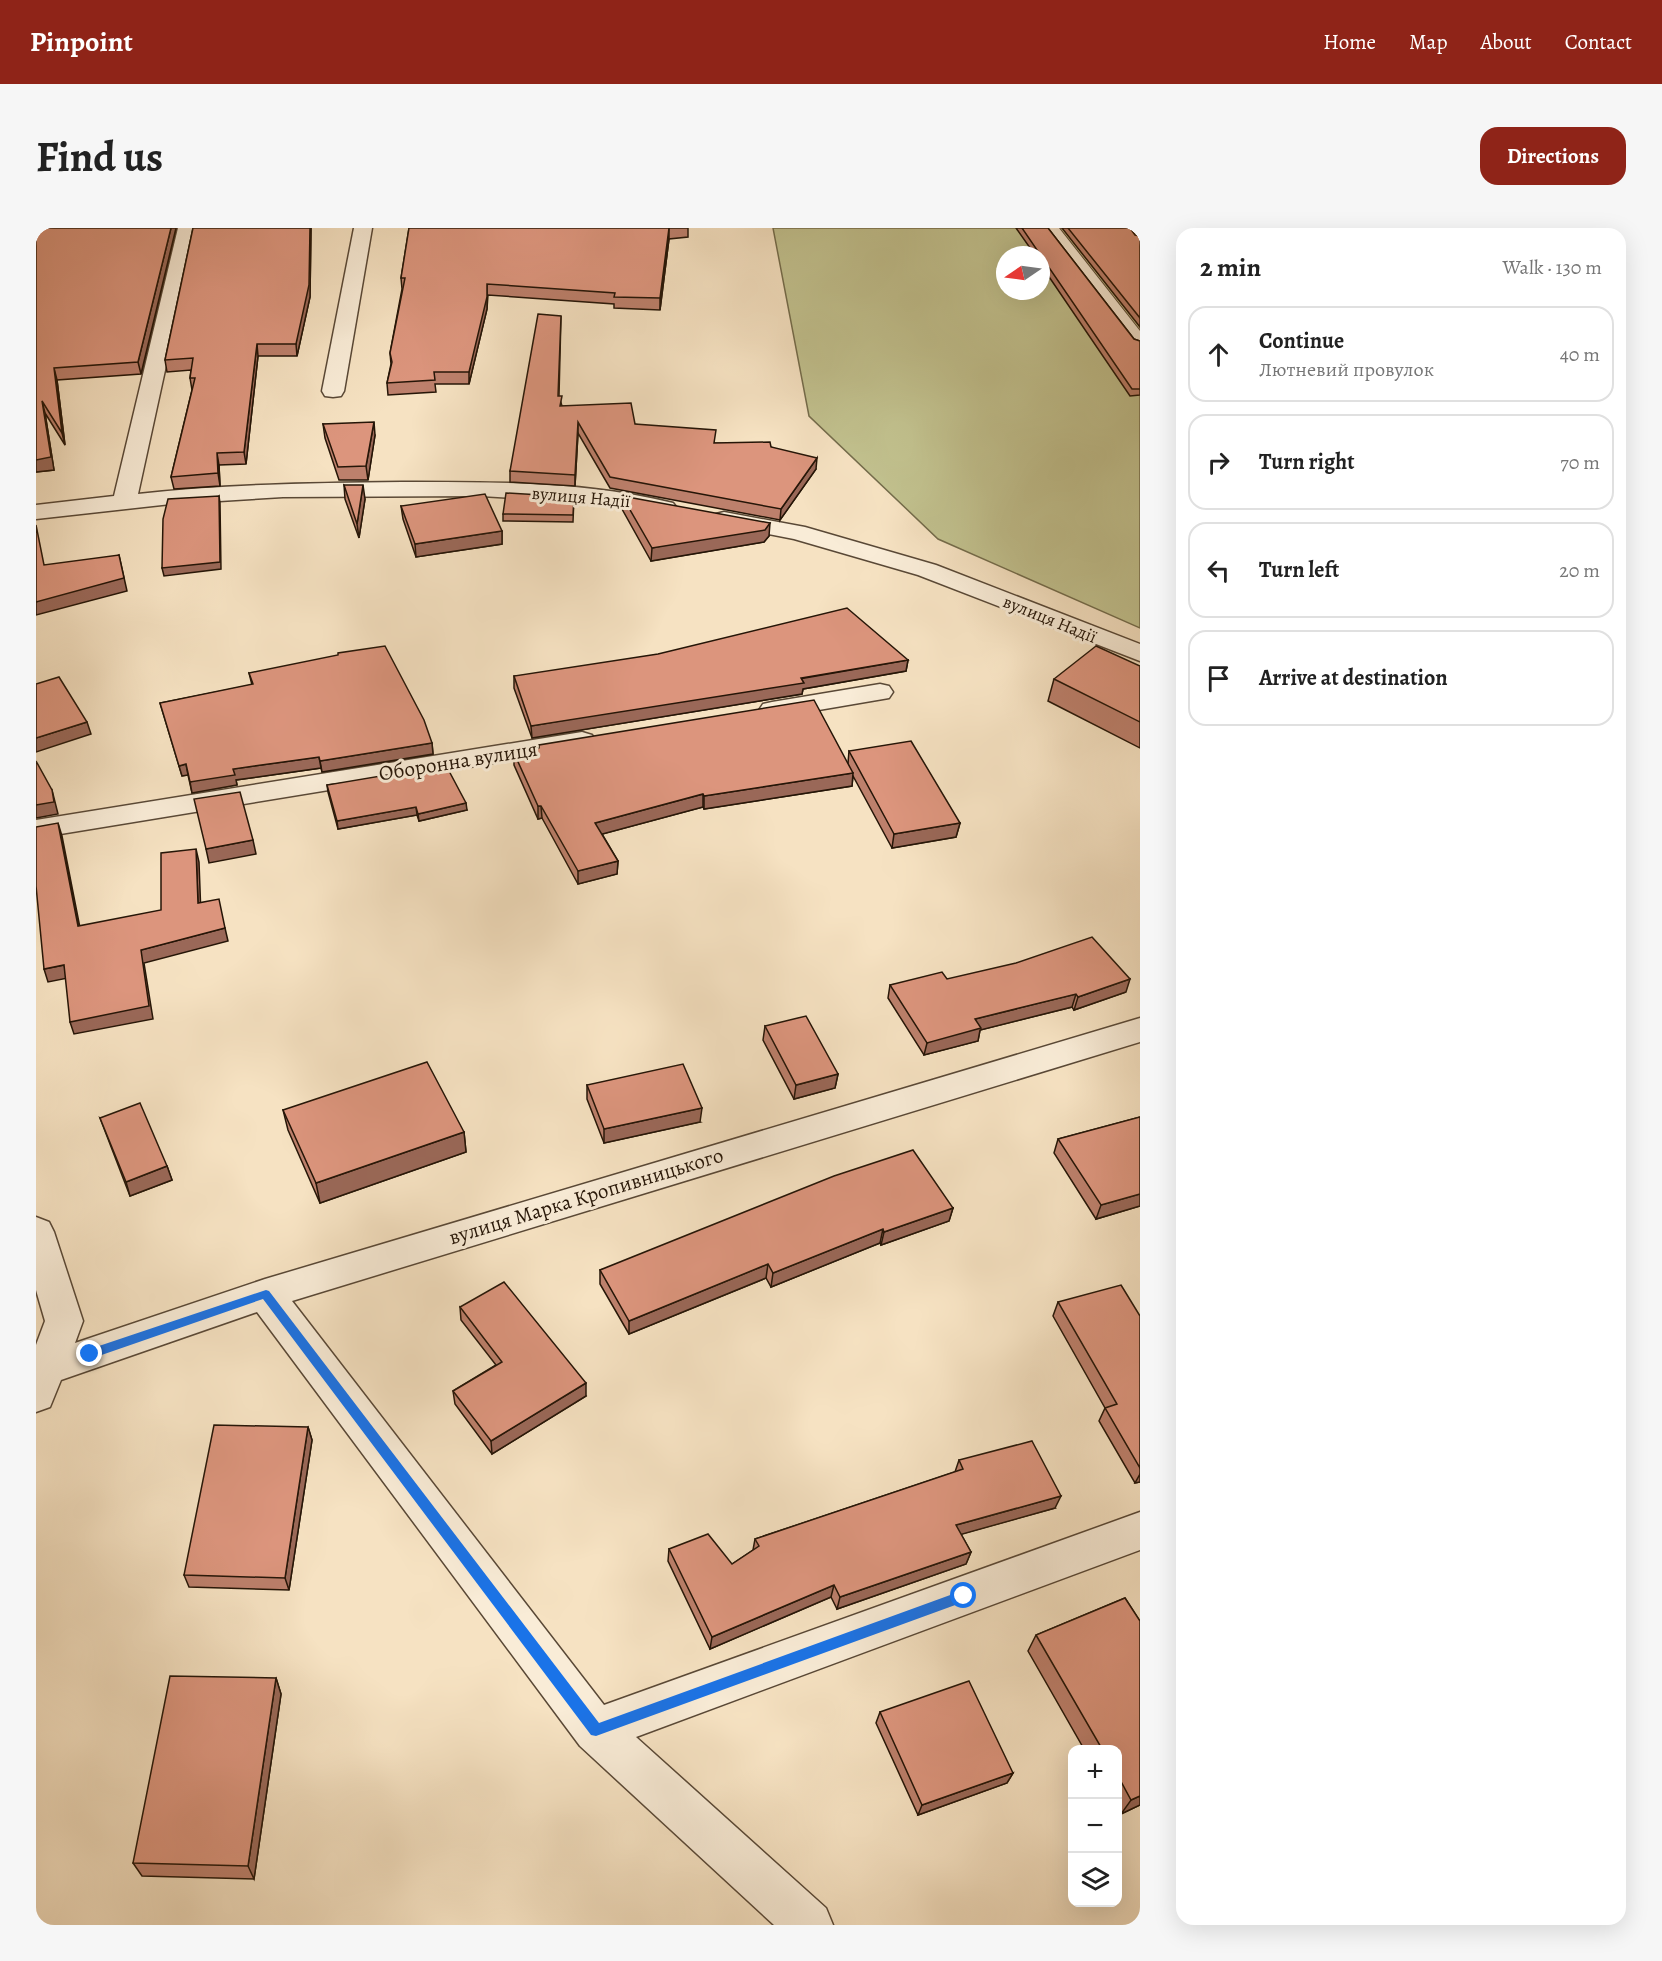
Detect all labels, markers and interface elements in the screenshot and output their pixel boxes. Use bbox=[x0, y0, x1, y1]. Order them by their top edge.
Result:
text: Pinpoint bbox=[30, 23, 133, 61]
text: Home bbox=[1323, 28, 1376, 56]
text: Map bbox=[1409, 28, 1447, 56]
text: About bbox=[1480, 28, 1532, 56]
text: Contact bbox=[1565, 28, 1632, 56]
button: Directions bbox=[1480, 127, 1626, 185]
text: Find us bbox=[36, 128, 163, 185]
north arrow bbox=[996, 246, 1050, 300]
text: 2 min bbox=[1200, 250, 1261, 285]
text: Walk · 130 m bbox=[1503, 254, 1602, 281]
text: Continue bbox=[1259, 326, 1344, 356]
icon: ahead bbox=[1202, 338, 1235, 371]
text: 40 m bbox=[1560, 341, 1600, 368]
text: Лютневий провулок bbox=[1259, 356, 1434, 383]
icon: right bbox=[1202, 446, 1235, 479]
text: Turn right bbox=[1259, 447, 1355, 477]
text: 70 m bbox=[1560, 449, 1600, 476]
street label: вулиця Надії bbox=[531, 481, 631, 513]
icon: left bbox=[1202, 554, 1235, 587]
text: Turn left bbox=[1259, 555, 1339, 585]
text: 20 m bbox=[1559, 557, 1600, 584]
street label: вулиця Надії bbox=[1000, 589, 1100, 649]
icon: arrive bbox=[1202, 662, 1235, 695]
text: Arrive at destination bbox=[1259, 663, 1448, 693]
street label: Оборонна вулиця bbox=[377, 735, 539, 787]
street label: вулиця Марка Кропивницького bbox=[445, 1141, 727, 1251]
route end bbox=[76, 1340, 102, 1366]
route start bbox=[950, 1582, 976, 1608]
map controls bbox=[1068, 1745, 1122, 1907]
button: + bbox=[1068, 1745, 1122, 1799]
button: − bbox=[1068, 1799, 1122, 1853]
button: layers bbox=[1068, 1853, 1122, 1907]

